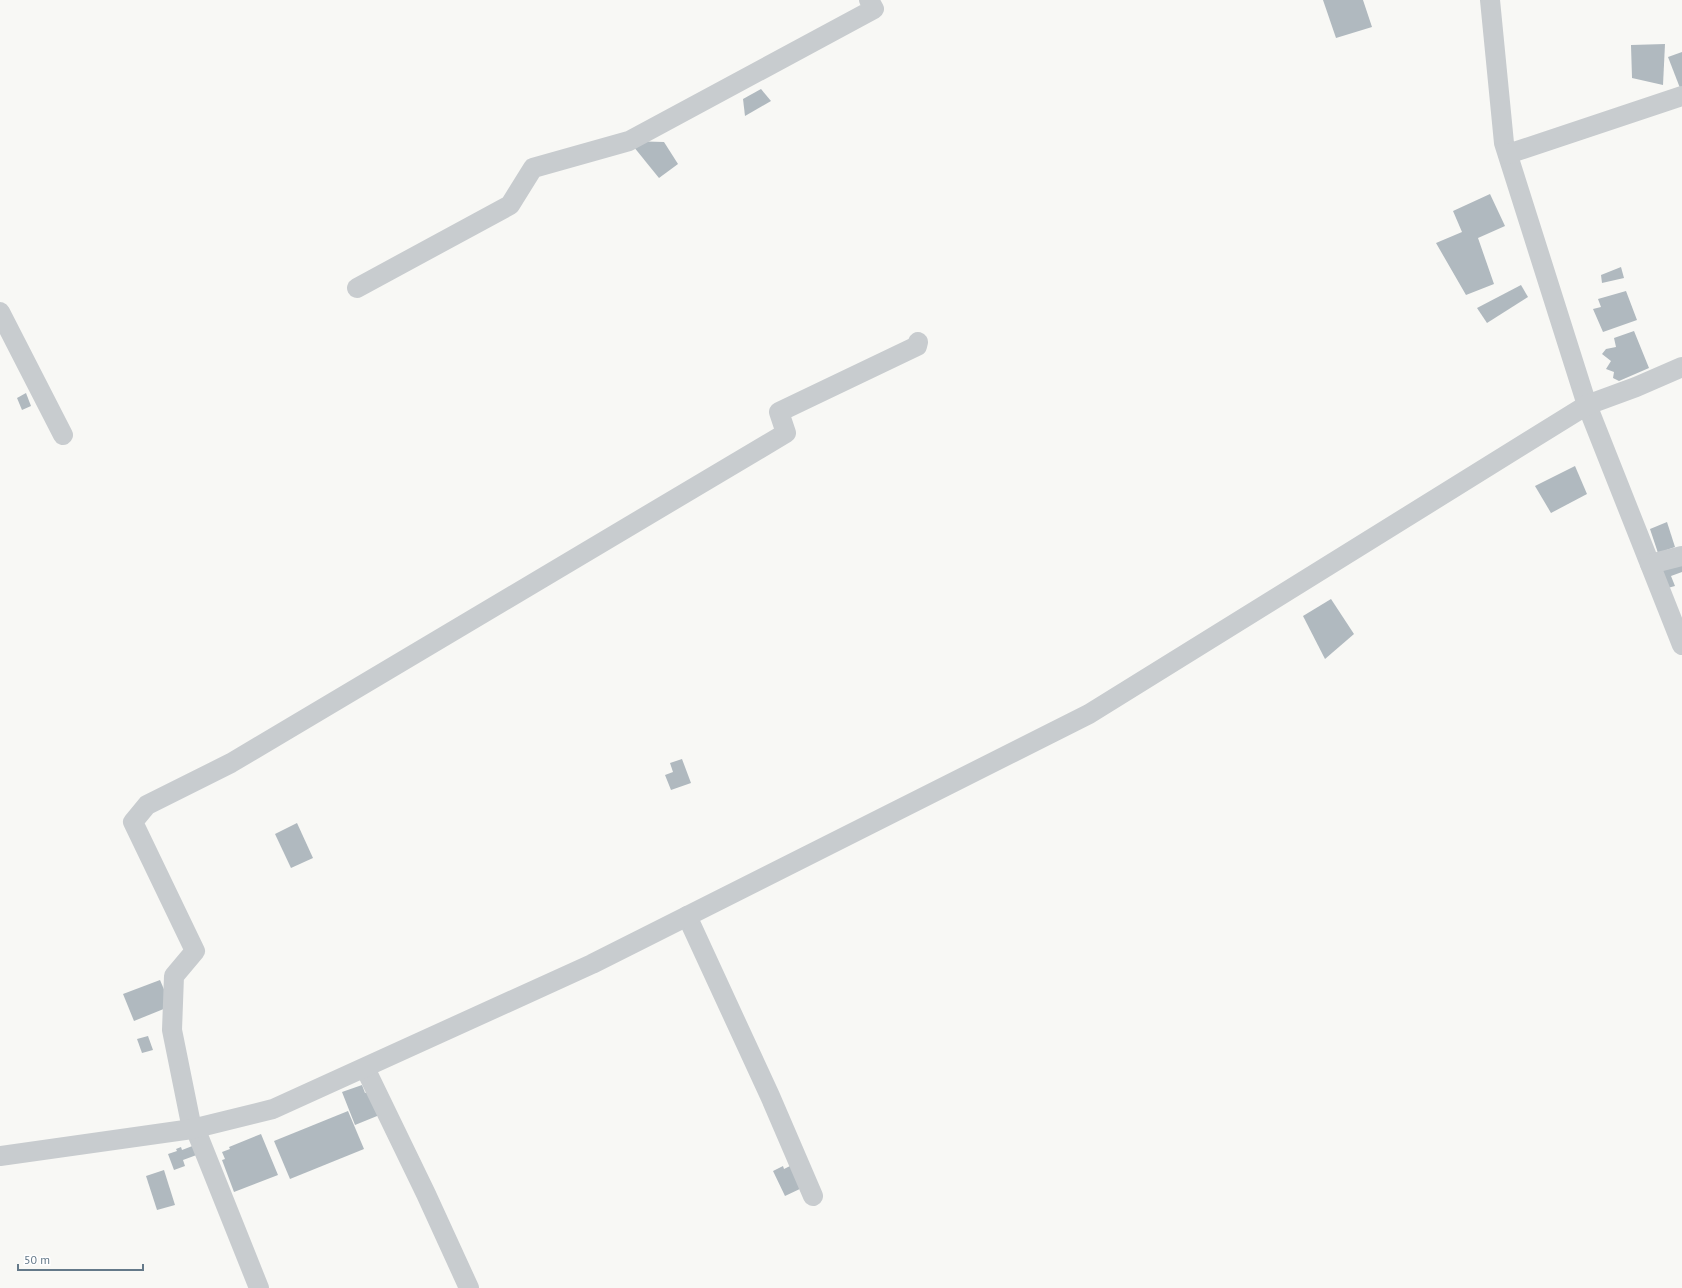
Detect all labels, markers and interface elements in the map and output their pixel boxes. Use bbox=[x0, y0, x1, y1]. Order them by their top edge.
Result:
scale bar bbox=[18, 1246, 143, 1272]
text: 50 m bbox=[24, 1252, 50, 1267]

